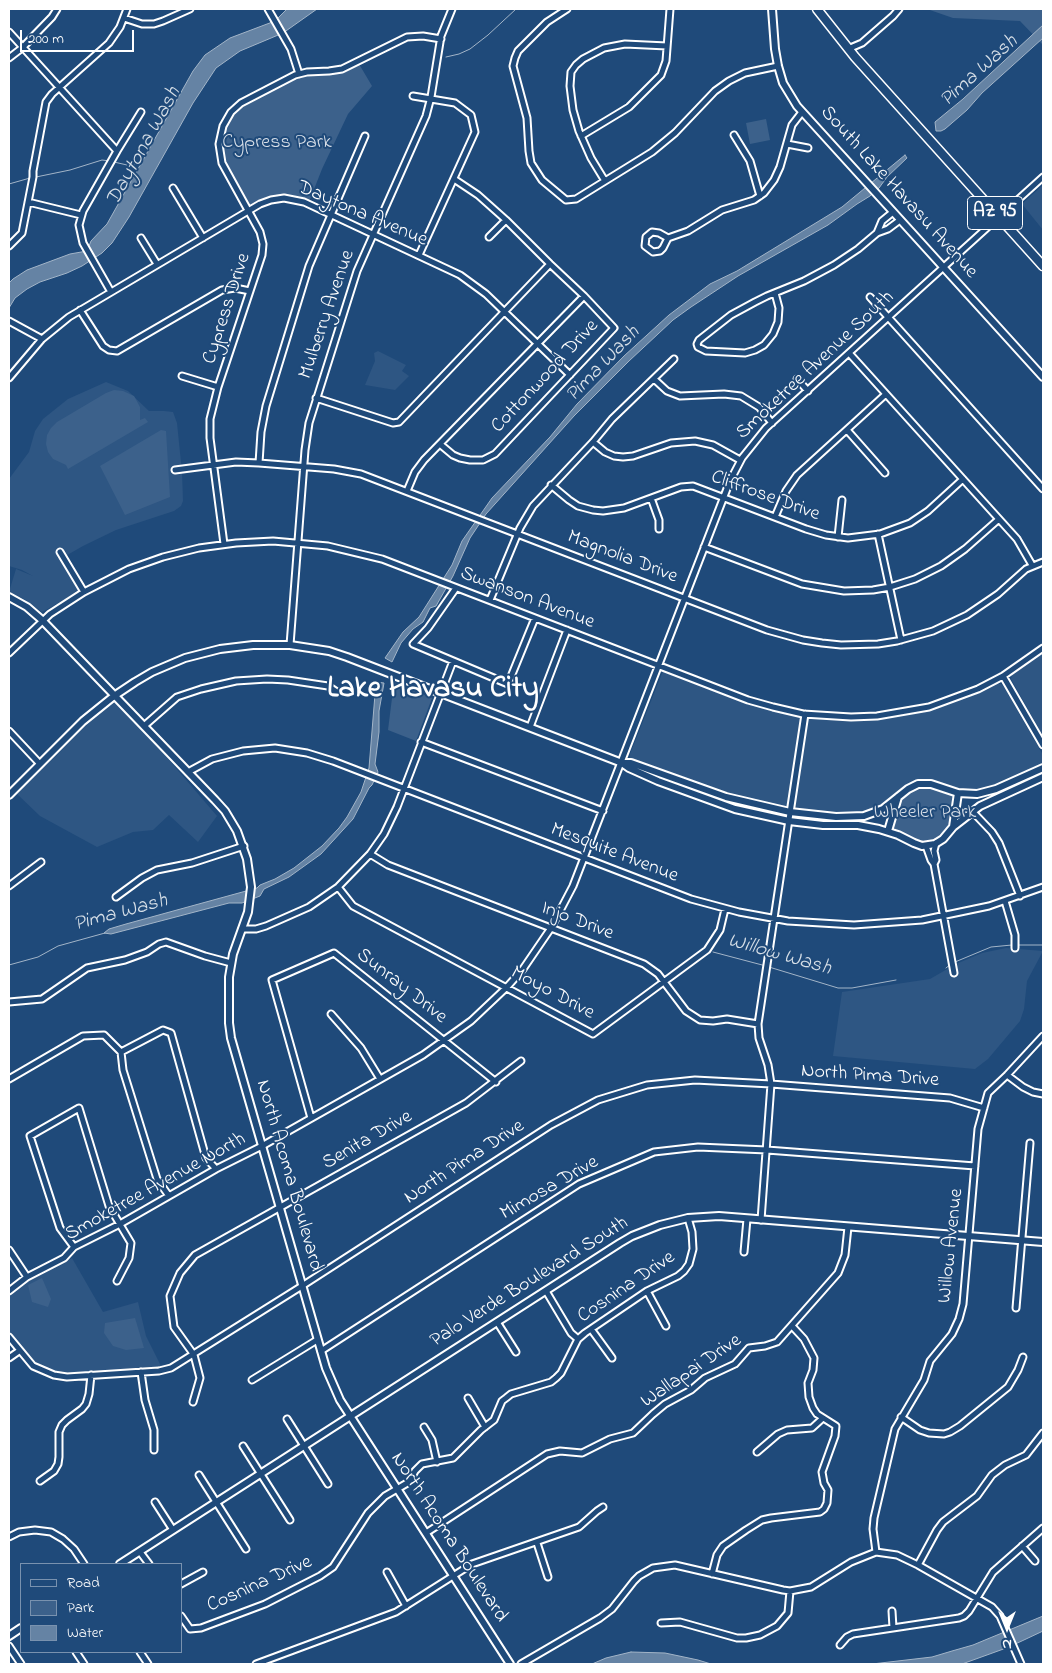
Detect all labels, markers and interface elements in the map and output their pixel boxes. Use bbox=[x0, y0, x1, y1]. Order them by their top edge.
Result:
scale bar bbox=[22, 20, 136, 52]
text: 200 m bbox=[28, 28, 64, 50]
water label: Pima Wash bbox=[936, 31, 1024, 113]
water label: Daytona Wash bbox=[102, 83, 188, 211]
street label: South Lake Havasu Avenue bbox=[814, 102, 982, 284]
park label: Cypress Park bbox=[222, 132, 332, 156]
street label: Daytona Avenue bbox=[293, 177, 431, 253]
road number: AZ 95 bbox=[968, 197, 1022, 230]
street label: Mulberry Avenue bbox=[295, 247, 361, 383]
street label: Cypress Drive bbox=[199, 250, 257, 368]
street label: Smoketree Avenue South bbox=[732, 287, 900, 445]
street label: Cottonwood Drive bbox=[487, 315, 605, 439]
water label: Pima Wash bbox=[562, 322, 646, 408]
street label: Cliffrose Drive bbox=[707, 466, 823, 528]
street label: Magnolia Drive bbox=[563, 526, 681, 590]
street label: Swanson Avenue bbox=[456, 562, 598, 636]
district label: Lake Havasu City bbox=[327, 673, 539, 709]
park label: Wheeler Park bbox=[874, 802, 976, 826]
street label: Mesquite Avenue bbox=[547, 819, 681, 889]
water label: Pima Wash bbox=[71, 889, 171, 939]
street label: Injo Drive bbox=[537, 897, 617, 947]
water label: Willow Wash bbox=[724, 929, 834, 983]
street label: Sunray Drive bbox=[351, 944, 451, 1030]
street label: Moyo Drive bbox=[506, 962, 598, 1026]
street label: North Pima Drive bbox=[800, 1060, 940, 1094]
street label: North Acoma Boulevard bbox=[249, 1078, 327, 1274]
street label: Senita Drive bbox=[319, 1106, 417, 1176]
street label: North Pima Drive bbox=[400, 1115, 530, 1211]
street label: Smoketree Avenue North bbox=[61, 1128, 251, 1248]
street label: Mimosa Drive bbox=[497, 1151, 603, 1227]
street label: Willow Avenue bbox=[934, 1187, 970, 1305]
street label: Palo Verde Boulevard South bbox=[427, 1212, 633, 1354]
street label: Cosnina Drive bbox=[574, 1247, 680, 1329]
street label: Wallapai Drive bbox=[637, 1330, 747, 1414]
street label: North Acoma Boulevard bbox=[384, 1449, 512, 1627]
street label: Cosnina Drive bbox=[204, 1551, 316, 1619]
legend bbox=[20, 1563, 182, 1653]
text: Road bbox=[67, 1572, 100, 1594]
text: Park bbox=[67, 1597, 94, 1619]
north arrow bbox=[982, 1603, 1032, 1653]
text: Water bbox=[67, 1622, 103, 1644]
text: N bbox=[1002, 1633, 1012, 1654]

